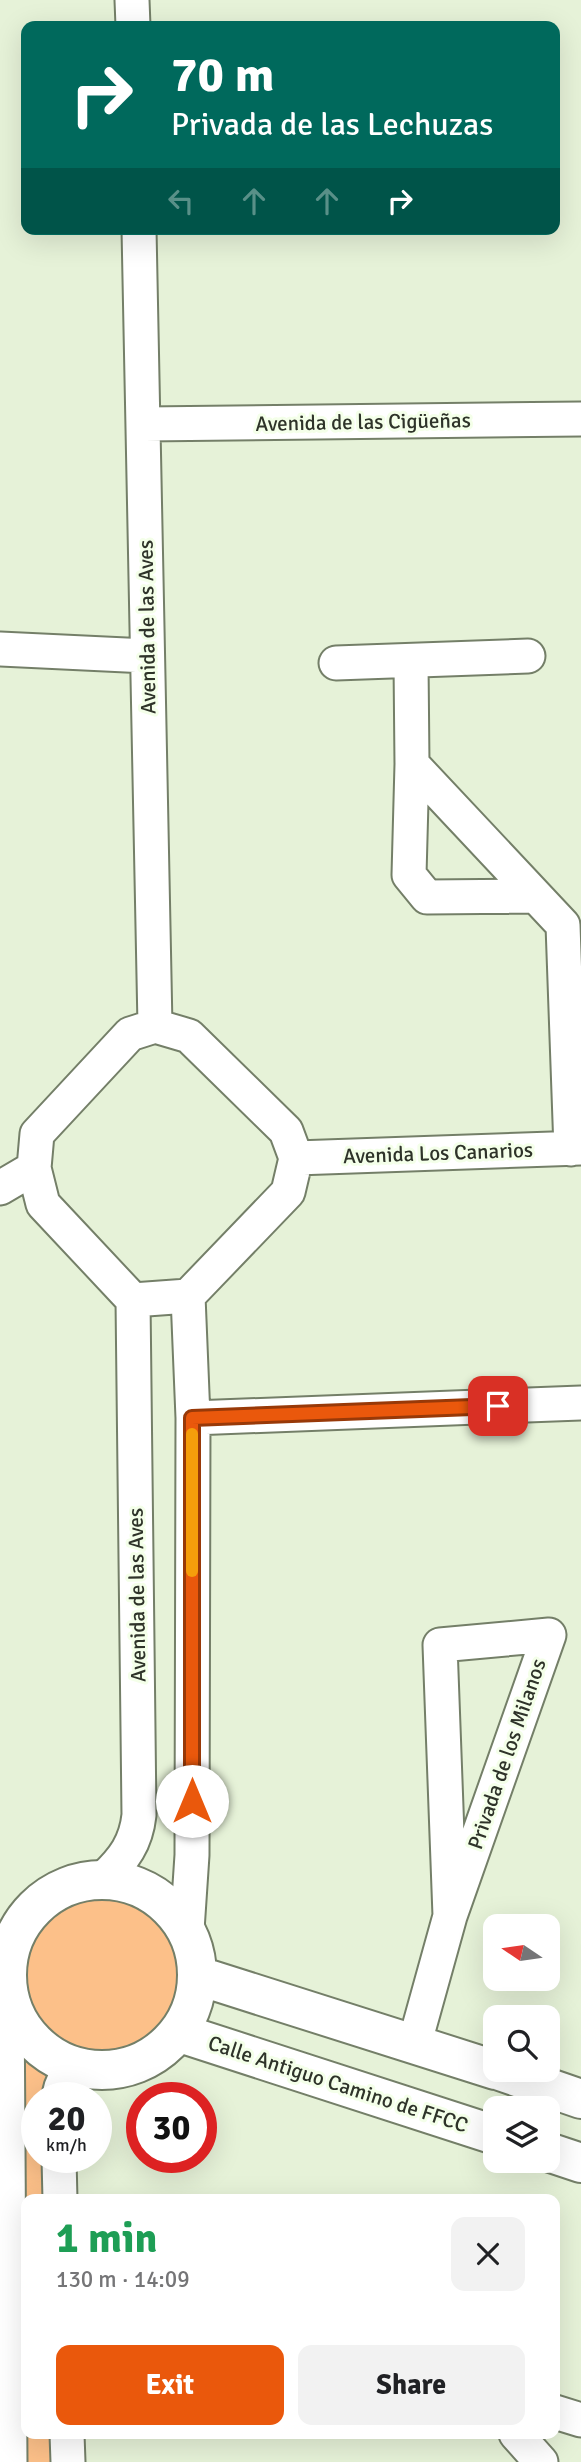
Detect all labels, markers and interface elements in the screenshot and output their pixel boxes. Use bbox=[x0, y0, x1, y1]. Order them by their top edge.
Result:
text: 70 m bbox=[171, 45, 274, 105]
icon: right bbox=[56, 49, 147, 140]
text: Privada de las Lechuzas bbox=[171, 105, 493, 144]
icon: left bbox=[162, 182, 200, 220]
icon: ahead bbox=[235, 182, 273, 220]
icon: ahead bbox=[308, 182, 346, 220]
icon: right bbox=[381, 182, 419, 220]
street label: Avenida de las Cigüeñas bbox=[255, 407, 471, 437]
street label: Avenida de las Aves bbox=[132, 540, 162, 714]
street label: Avenida Los Canarios bbox=[343, 1137, 533, 1169]
pin bbox=[468, 1376, 528, 1436]
icon: arrive bbox=[479, 1387, 517, 1425]
street label: Avenida de las Aves bbox=[122, 1508, 152, 1682]
street label: Privada de los Milanos bbox=[462, 1655, 552, 1853]
position arrow bbox=[155, 1764, 229, 1838]
north arrow bbox=[483, 1914, 560, 1992]
map controls bbox=[483, 1914, 560, 2173]
button: search bbox=[483, 2005, 560, 2082]
street label: Calle Antiguo Camino de FFCC bbox=[205, 2030, 471, 2138]
speed limit sign: 30 bbox=[126, 2082, 217, 2173]
button: layers bbox=[483, 2096, 560, 2173]
text: 20 bbox=[48, 2097, 85, 2140]
text: km/h bbox=[46, 2134, 87, 2156]
text: 1 min bbox=[56, 2213, 157, 2264]
button: close bbox=[451, 2217, 525, 2291]
text: 130 m · 14:09 bbox=[56, 2265, 190, 2294]
button: Exit bbox=[56, 2345, 284, 2425]
button: Share bbox=[298, 2345, 525, 2425]

